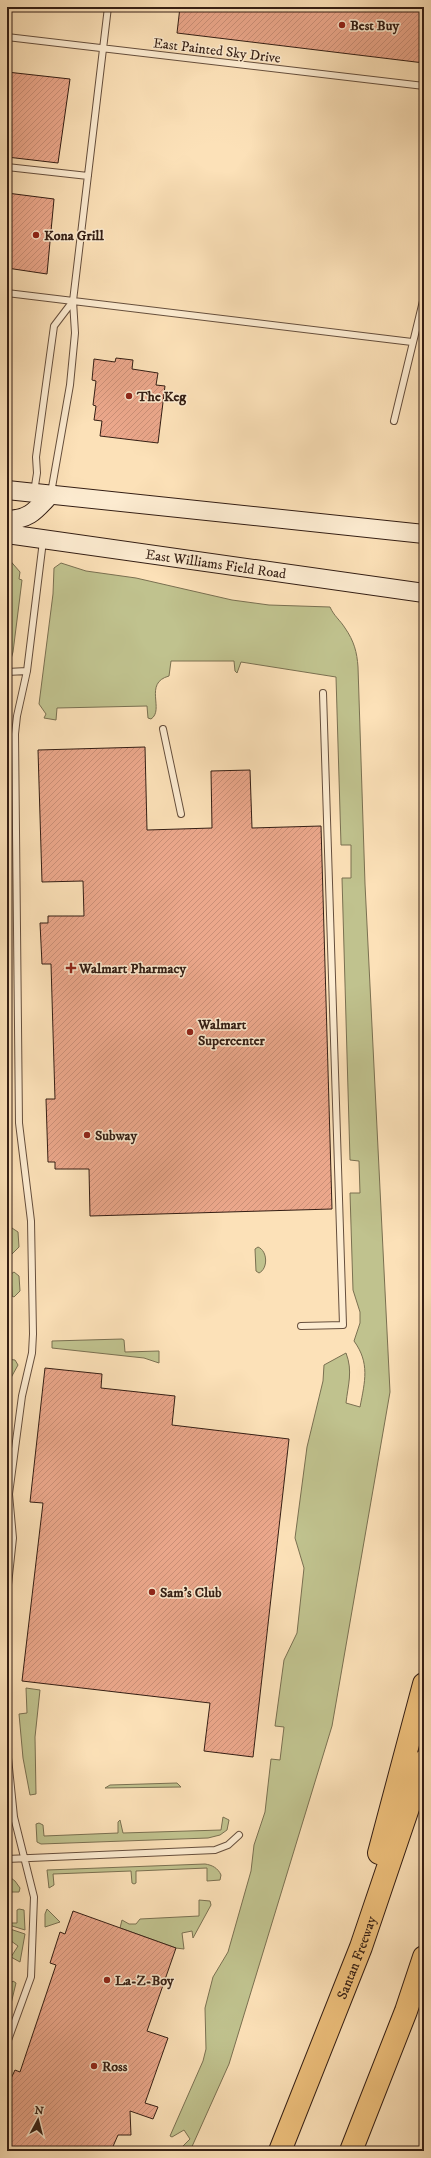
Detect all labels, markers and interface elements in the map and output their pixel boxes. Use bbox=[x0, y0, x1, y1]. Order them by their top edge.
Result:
place label: Best Buy bbox=[350, 17, 399, 35]
marker: Best Buy bbox=[337, 20, 347, 30]
street label: East Painted Sky Drive bbox=[152, 34, 282, 68]
place label: Kona Grill bbox=[44, 227, 105, 245]
marker: Kona Grill bbox=[31, 230, 41, 240]
place label: The Keg bbox=[136, 388, 187, 406]
marker: The Keg bbox=[124, 391, 134, 401]
street label: East Williams Field Road bbox=[144, 546, 287, 583]
place label: Walmart Pharmacy bbox=[78, 960, 186, 978]
marker: Walmart Pharmacy bbox=[66, 963, 76, 973]
place label: Walmart Supercenter bbox=[197, 1016, 265, 1050]
marker: Walmart Supercenter bbox=[185, 1027, 195, 1037]
place label: Subway bbox=[95, 1127, 137, 1145]
marker: Subway bbox=[82, 1130, 92, 1140]
place label: Sam's Club bbox=[160, 1584, 222, 1602]
marker: Sam's Club bbox=[147, 1587, 157, 1597]
street label: Santan Freeway bbox=[333, 1914, 381, 2002]
place label: La-Z-Boy bbox=[115, 1972, 174, 1990]
marker: La-Z-Boy bbox=[102, 1975, 112, 1985]
place label: Ross bbox=[102, 2058, 128, 2076]
marker: Ross bbox=[89, 2061, 99, 2071]
north arrow bbox=[18, 2100, 58, 2140]
text: N bbox=[34, 2104, 44, 2119]

